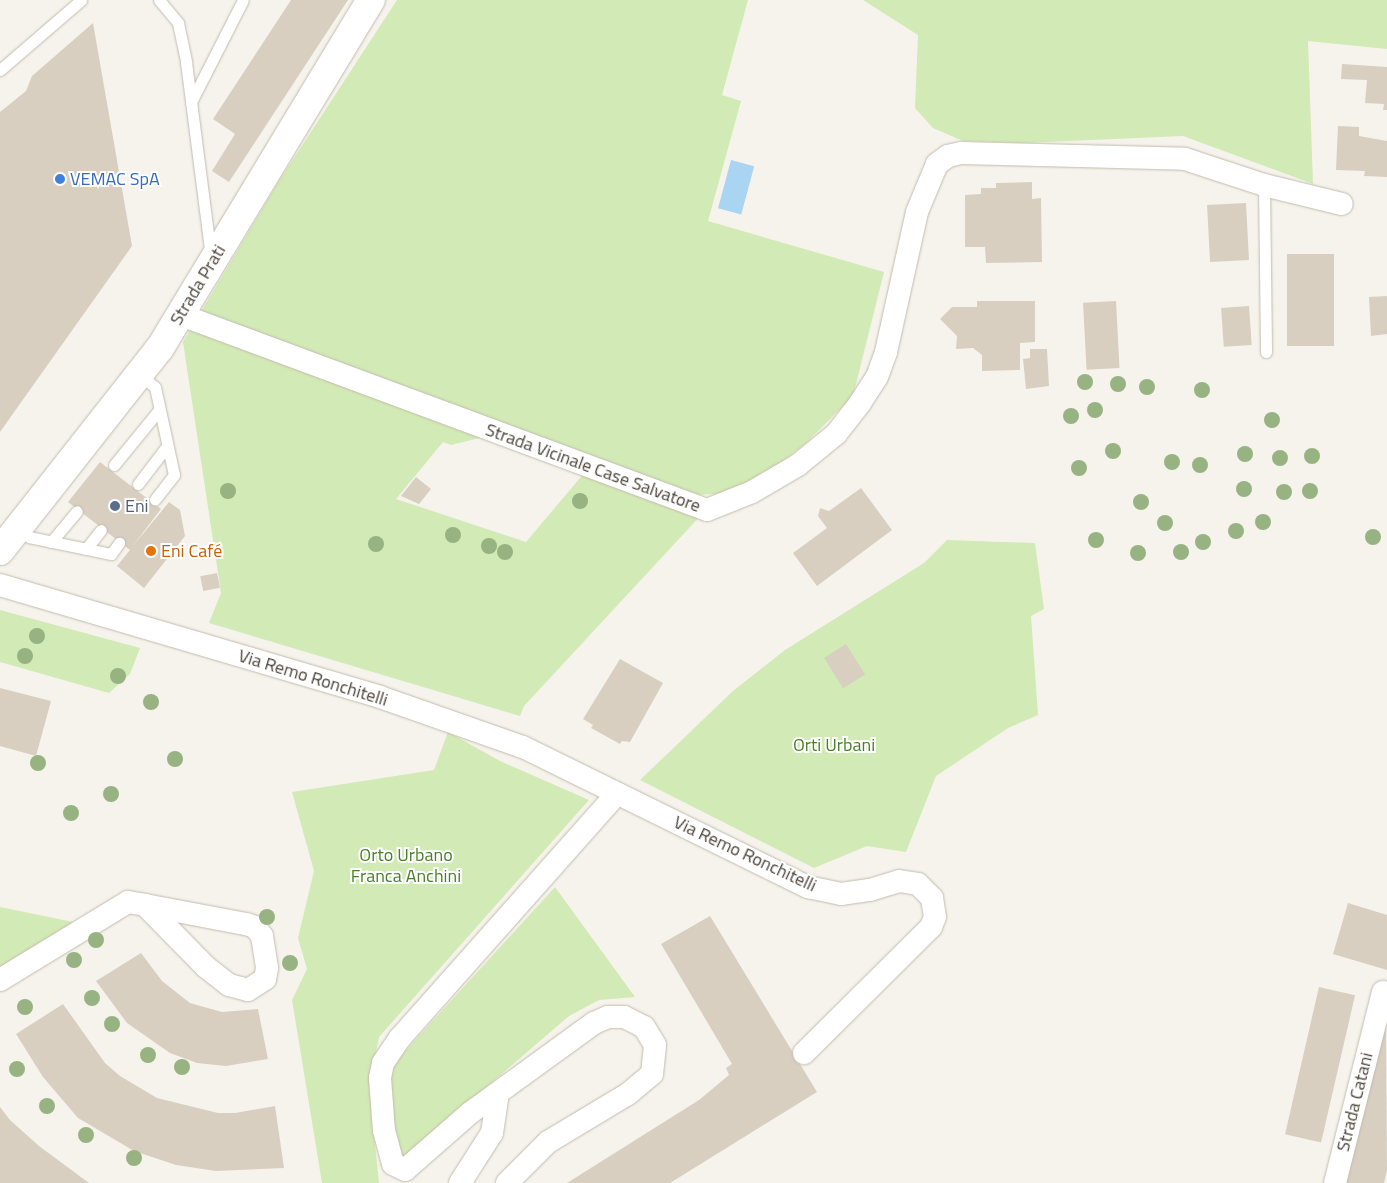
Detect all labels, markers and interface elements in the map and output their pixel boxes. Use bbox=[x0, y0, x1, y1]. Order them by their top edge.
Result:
place label: VEMAC SpA bbox=[70, 168, 160, 190]
marker: VEMAC SpA bbox=[54, 173, 66, 185]
street label: Strada Prati bbox=[166, 241, 230, 329]
street label: Strada Vicinale Case Salvatore bbox=[482, 419, 704, 517]
place label: Eni bbox=[125, 495, 149, 517]
marker: Eni bbox=[109, 500, 121, 512]
place label: Eni Café bbox=[161, 540, 222, 562]
marker: Eni Café bbox=[145, 545, 157, 557]
street label: Via Remo Ronchitelli bbox=[236, 645, 390, 711]
park label: Orti Urbani bbox=[793, 734, 875, 756]
street label: Via Remo Ronchitelli bbox=[670, 811, 820, 897]
park label: Orto Urbano Franca Anchini bbox=[351, 845, 461, 888]
street label: Strada Catani bbox=[1332, 1050, 1378, 1154]

